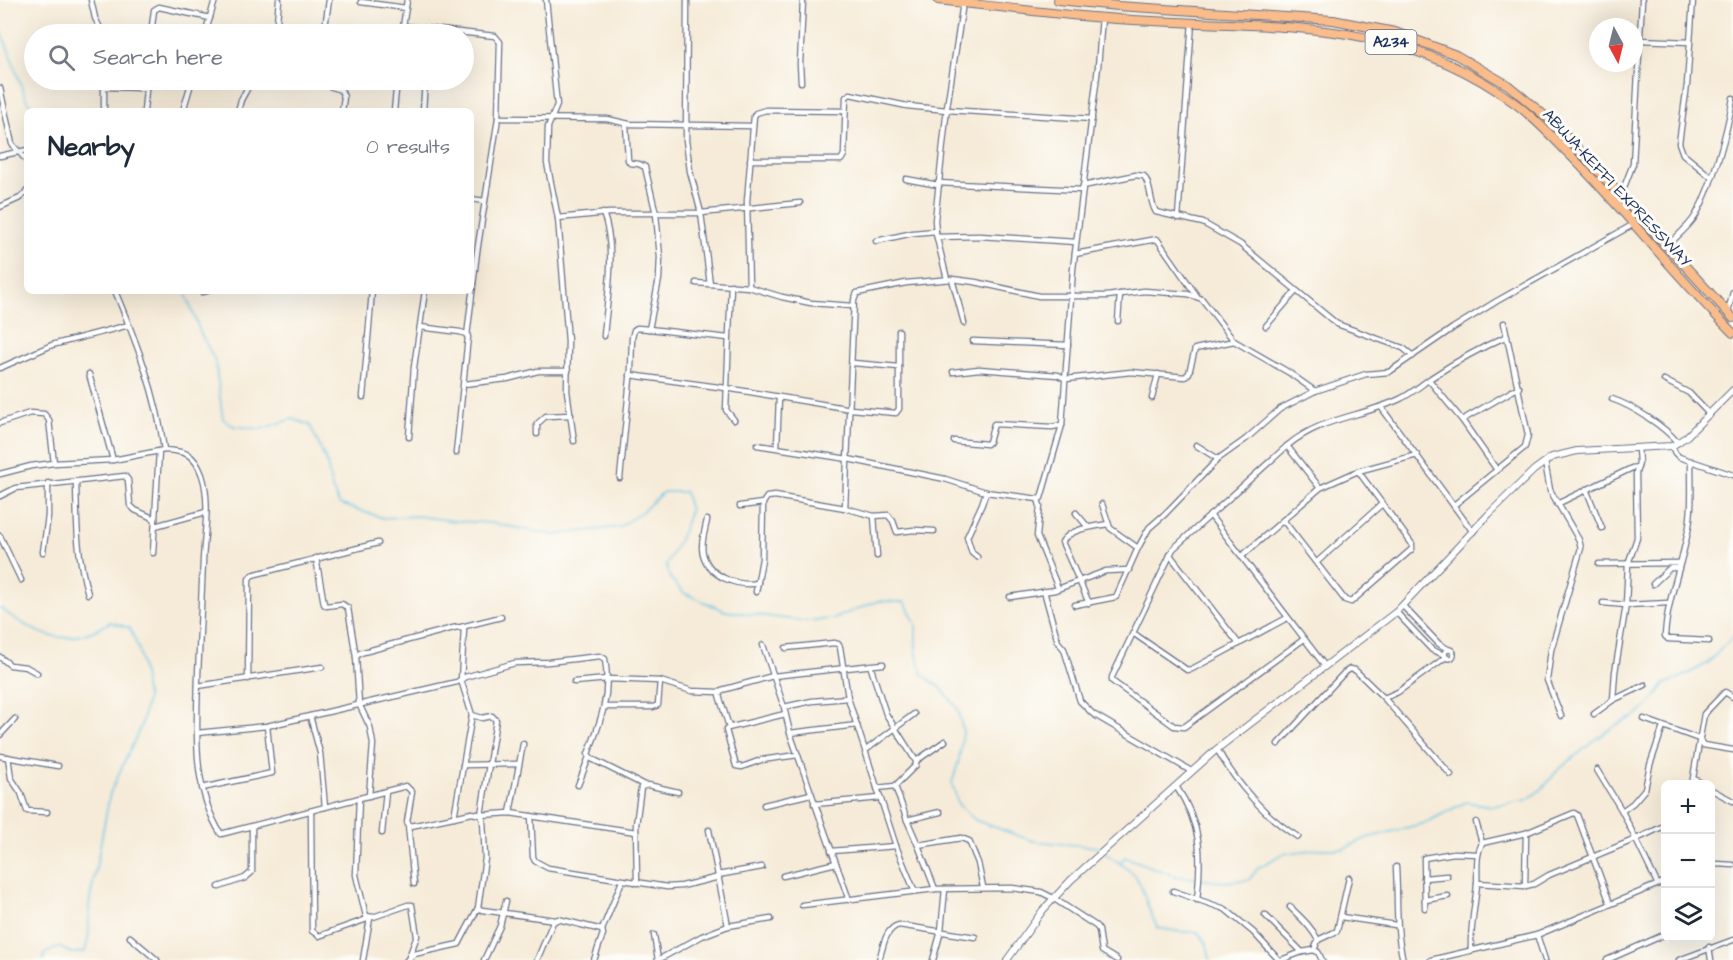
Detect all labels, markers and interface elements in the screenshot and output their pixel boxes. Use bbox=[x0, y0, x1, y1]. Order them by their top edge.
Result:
north arrow bbox=[1589, 18, 1643, 72]
search box bbox=[24, 24, 474, 90]
road number: A234 bbox=[1366, 30, 1416, 54]
icon: search bbox=[45, 41, 78, 74]
text: Search here bbox=[93, 42, 223, 73]
street label: ABUJA-KEFFI EXPRESSWAY bbox=[1538, 104, 1697, 272]
text: Nearby bbox=[48, 129, 135, 165]
text: 0 results bbox=[366, 133, 450, 161]
map controls bbox=[1661, 780, 1715, 942]
button: + bbox=[1661, 780, 1715, 834]
button: − bbox=[1661, 834, 1715, 888]
button: layers bbox=[1661, 888, 1715, 942]

